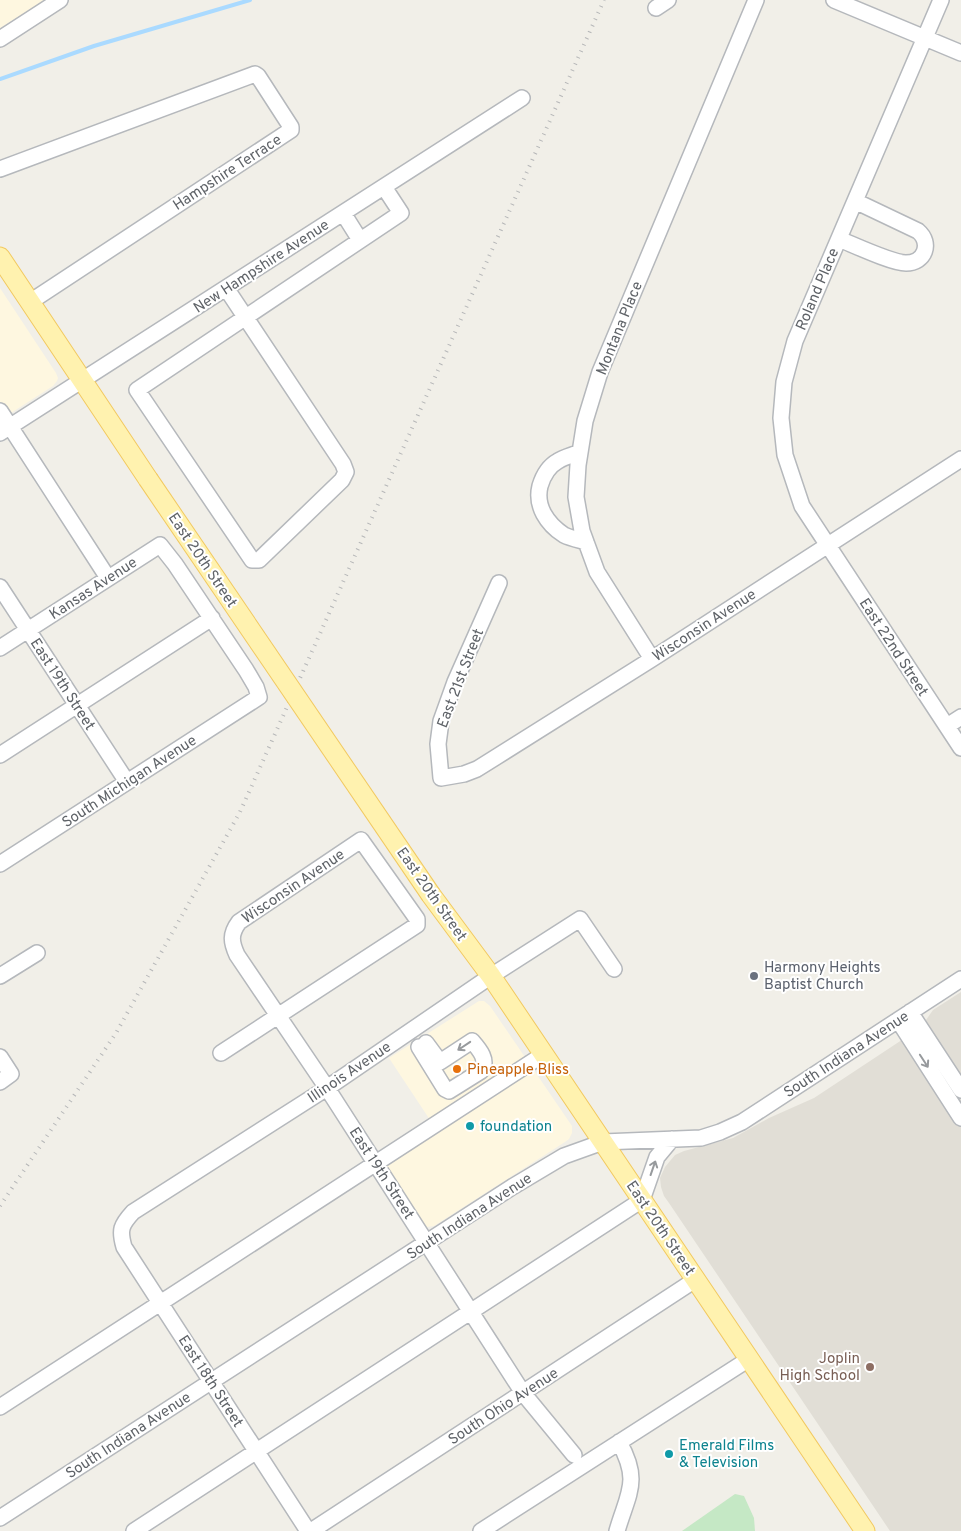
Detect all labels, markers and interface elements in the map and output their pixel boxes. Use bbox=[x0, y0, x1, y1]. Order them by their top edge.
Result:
street label: Hampshire Terrace bbox=[170, 131, 286, 215]
street label: New Hampshire Avenue bbox=[190, 216, 333, 318]
street label: Roland Place bbox=[792, 245, 844, 334]
street label: Montana Place bbox=[593, 279, 648, 378]
street label: East 20th Street bbox=[163, 510, 240, 612]
street label: Kansas Avenue bbox=[46, 554, 141, 625]
street label: Wisconsin Avenue bbox=[649, 586, 760, 667]
street label: East 22nd Street bbox=[854, 595, 932, 700]
street label: East 21st Street bbox=[434, 626, 489, 731]
street label: East 19th Street bbox=[25, 635, 99, 734]
street label: South Michigan Avenue bbox=[59, 732, 201, 833]
street label: East 20th Street bbox=[391, 844, 470, 945]
street label: Wisconsin Avenue bbox=[239, 846, 349, 929]
place label: Harmony Heights Baptist Church bbox=[764, 959, 881, 995]
marker: Harmony Heights Baptist Church bbox=[748, 970, 760, 982]
street label: South Indiana Avenue bbox=[781, 1008, 913, 1103]
street label: Illinois Avenue bbox=[304, 1038, 395, 1108]
one-way arrow bbox=[457, 1041, 471, 1051]
one-way arrow bbox=[920, 1053, 930, 1067]
place label: Pineapple Bliss bbox=[467, 1061, 569, 1080]
marker: Pineapple Bliss bbox=[451, 1063, 463, 1075]
place label: foundation bbox=[480, 1118, 552, 1137]
marker: foundation bbox=[464, 1120, 476, 1132]
street label: East 19th Street bbox=[344, 1124, 418, 1223]
one-way arrow bbox=[649, 1160, 658, 1176]
street label: South Indiana Avenue bbox=[404, 1170, 536, 1265]
street label: East 20th Street bbox=[621, 1178, 698, 1280]
street label: East 18th Street bbox=[173, 1332, 247, 1431]
place label: Joplin High School bbox=[779, 1350, 860, 1386]
marker: Joplin High School bbox=[864, 1361, 876, 1373]
street label: South Ohio Avenue bbox=[445, 1365, 562, 1450]
street label: South Indiana Avenue bbox=[63, 1389, 195, 1484]
place label: Emerald Films & Television bbox=[679, 1437, 774, 1473]
marker: Emerald Films & Television bbox=[663, 1448, 675, 1460]

